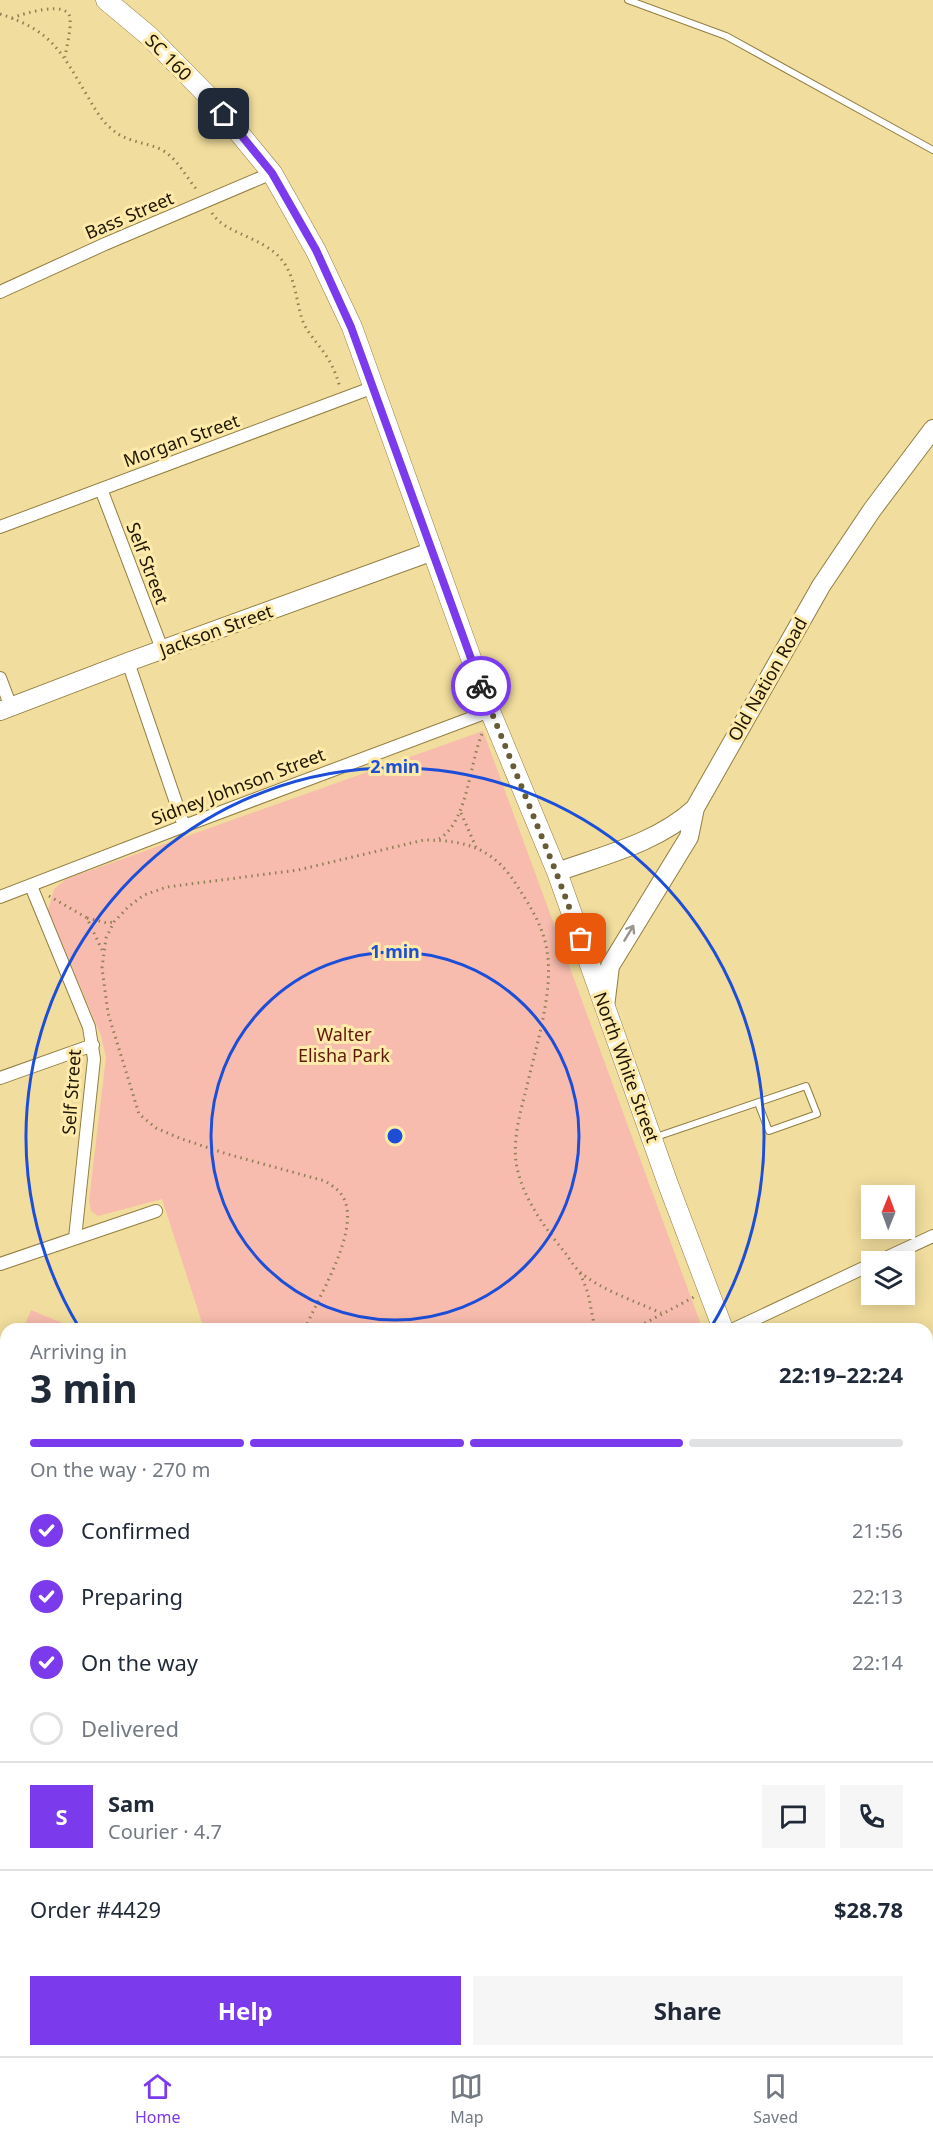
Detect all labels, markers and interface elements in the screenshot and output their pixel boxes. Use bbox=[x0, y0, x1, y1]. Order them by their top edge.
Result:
street label: SC 160 bbox=[140, 28, 198, 86]
pin bbox=[198, 88, 249, 139]
icon: home bbox=[207, 97, 240, 130]
street label: Bass Street bbox=[81, 185, 177, 244]
street label: Morgan Street bbox=[120, 408, 243, 472]
street label: Self Street bbox=[121, 519, 175, 608]
street label: Jackson Street bbox=[154, 598, 276, 662]
street label: Old Nation Road bbox=[722, 613, 812, 745]
courier bbox=[451, 656, 511, 716]
icon: bike bbox=[465, 670, 498, 703]
street label: Sidney Johnson Street bbox=[148, 742, 329, 830]
text: 2 min bbox=[370, 754, 420, 778]
pin bbox=[555, 913, 606, 964]
icon: bag bbox=[564, 922, 597, 955]
one-way arrow bbox=[623, 925, 635, 942]
text: 1 min bbox=[370, 939, 420, 963]
street label: North White Street bbox=[589, 988, 666, 1146]
park label: Walter Elisha Park bbox=[298, 1022, 390, 1067]
street label: Self Street bbox=[56, 1048, 86, 1136]
centre of rings bbox=[385, 1126, 405, 1146]
north arrow bbox=[861, 1185, 915, 1239]
map controls bbox=[861, 1185, 915, 1305]
button: layers bbox=[861, 1251, 915, 1305]
text: Arriving in bbox=[30, 1338, 127, 1365]
text: 22:19–22:24 bbox=[779, 1359, 903, 1389]
text: 3 min bbox=[30, 1361, 137, 1414]
text: On the way · 270 m bbox=[30, 1456, 210, 1483]
icon: check bbox=[30, 1514, 63, 1547]
text: Confirmed bbox=[81, 1515, 191, 1545]
text: 21:56 bbox=[852, 1517, 903, 1544]
icon: check bbox=[30, 1580, 63, 1613]
text: Preparing bbox=[81, 1581, 183, 1611]
text: 22:13 bbox=[852, 1583, 903, 1610]
icon: check bbox=[30, 1646, 63, 1679]
text: On the way bbox=[81, 1647, 198, 1677]
text: 22:14 bbox=[852, 1649, 903, 1676]
text: Delivered bbox=[81, 1713, 179, 1743]
button: chat bbox=[762, 1785, 825, 1848]
button: phone bbox=[840, 1785, 903, 1848]
text: Sam bbox=[108, 1788, 155, 1818]
text: S bbox=[55, 1801, 68, 1831]
text: Courier · 4.7 bbox=[108, 1818, 222, 1845]
text: Order #4429 bbox=[30, 1894, 161, 1924]
text: $28.78 bbox=[834, 1894, 903, 1924]
button: Help bbox=[30, 1976, 461, 2045]
button: Share bbox=[473, 1976, 903, 2045]
tab: Home bbox=[135, 2070, 180, 2128]
tab: Map bbox=[450, 2070, 484, 2128]
tab: Saved bbox=[753, 2070, 798, 2128]

